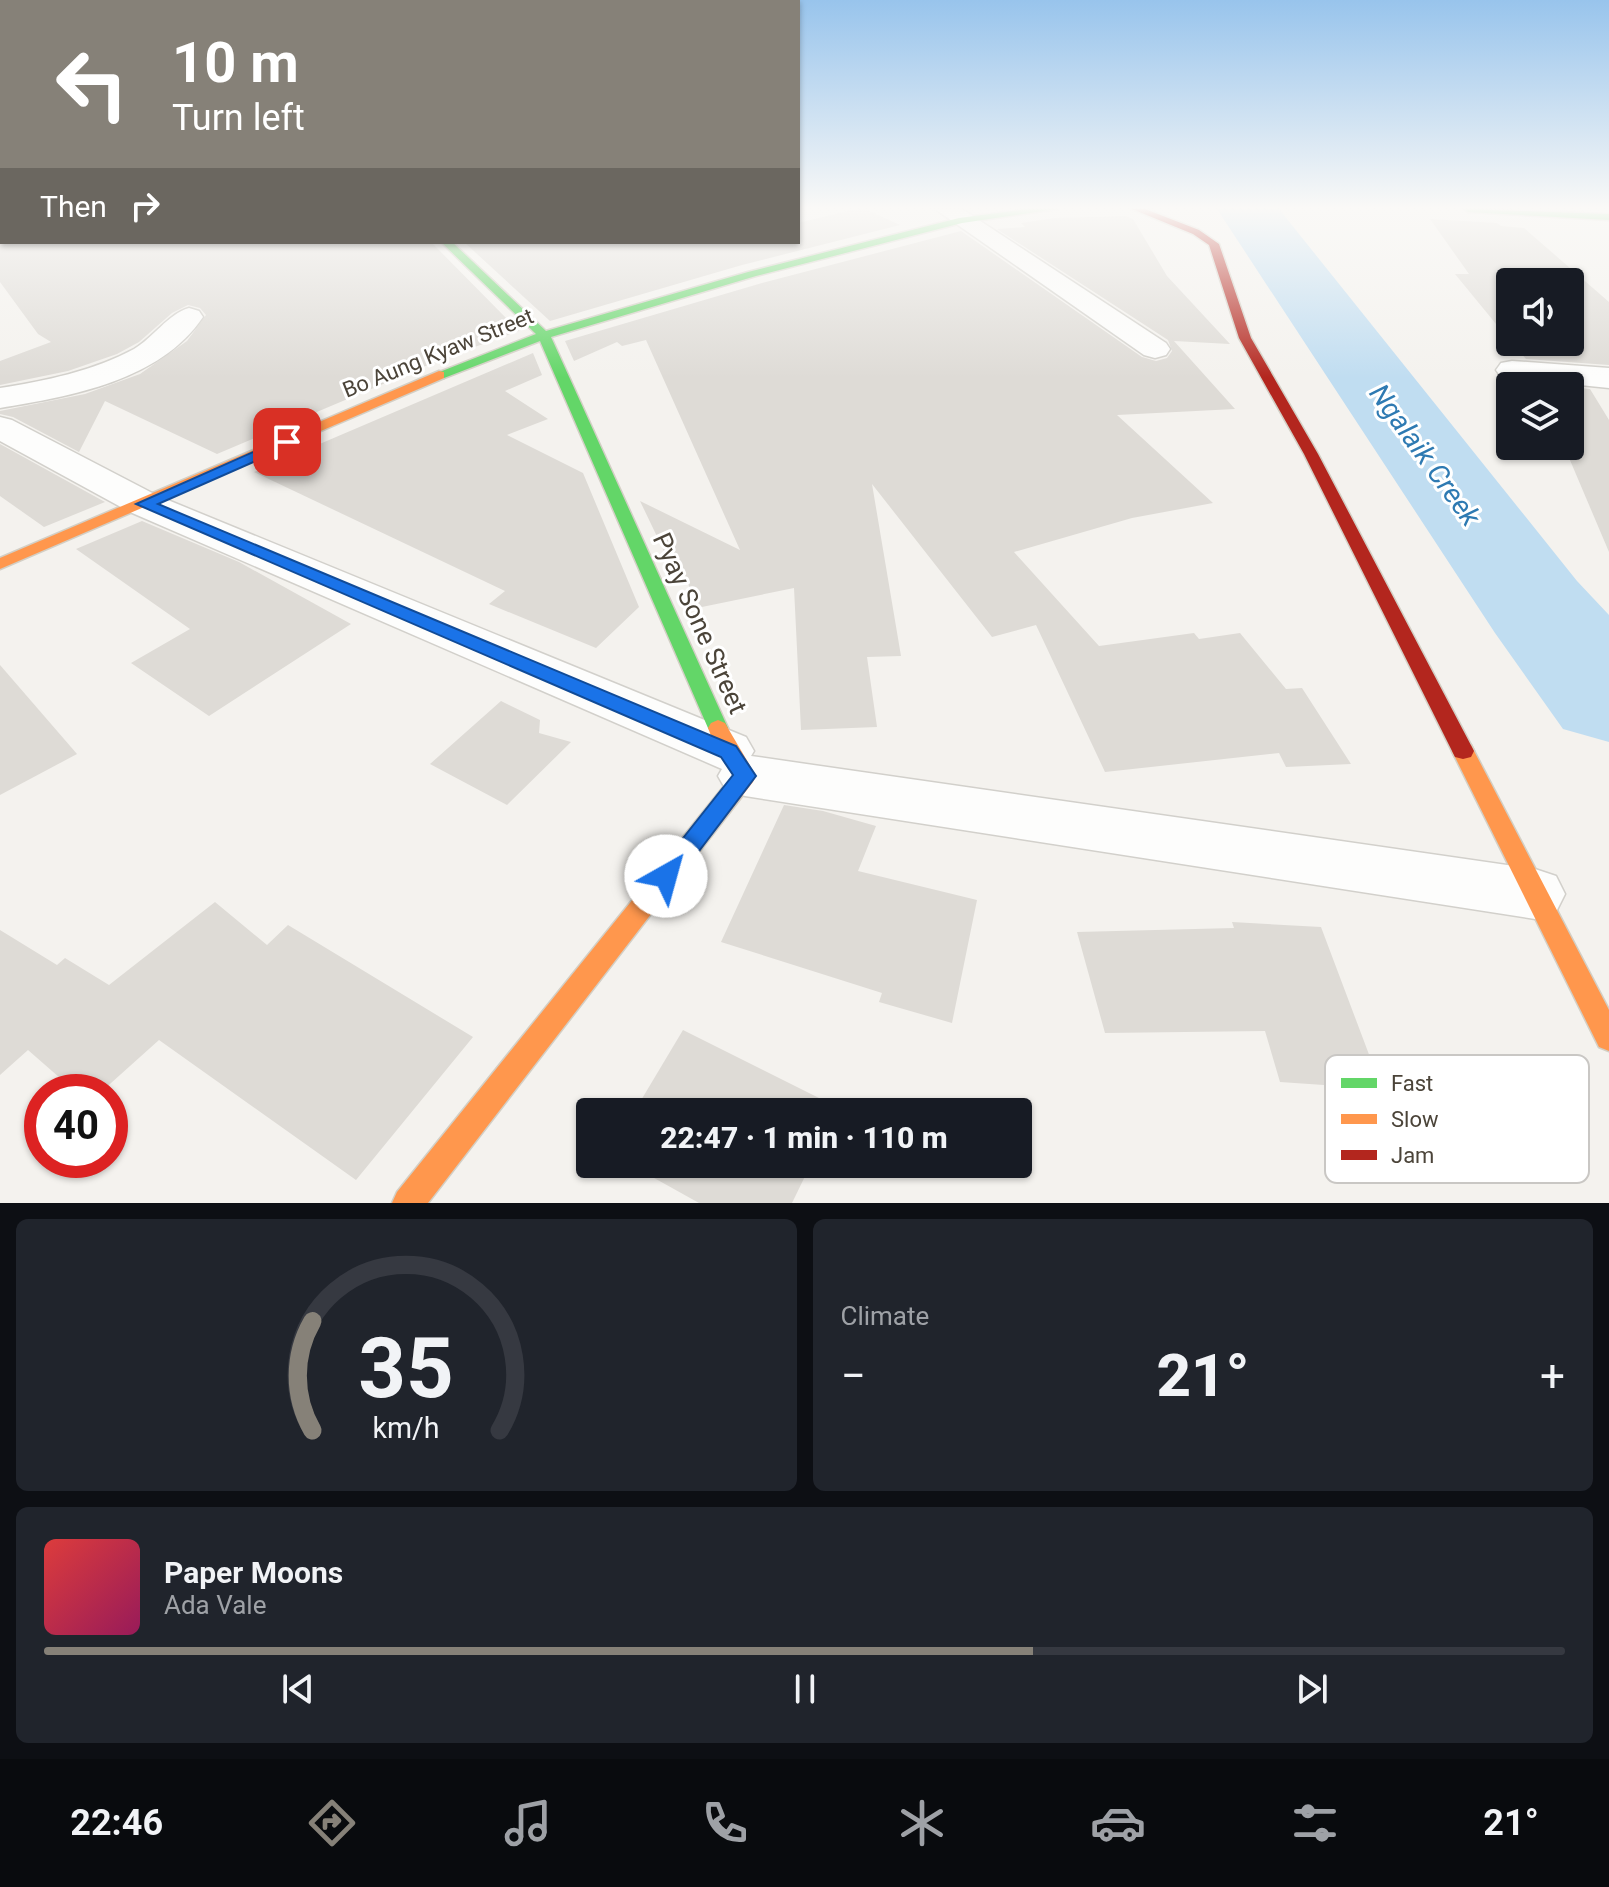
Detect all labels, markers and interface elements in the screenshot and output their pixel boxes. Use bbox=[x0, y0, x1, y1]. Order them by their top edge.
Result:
text: 10 m bbox=[172, 30, 299, 96]
icon: left bbox=[40, 32, 144, 136]
text: Turn left bbox=[172, 97, 305, 139]
icon: right bbox=[123, 184, 167, 228]
text: Then bbox=[40, 189, 107, 224]
map controls bbox=[1496, 268, 1584, 460]
button: sound bbox=[1496, 268, 1584, 356]
street label: Bo Aung Kyaw Street bbox=[339, 303, 537, 403]
button: layers bbox=[1496, 372, 1584, 460]
water label: Ngalaik Creek bbox=[1363, 378, 1488, 533]
pin bbox=[253, 408, 321, 476]
icon: arrive bbox=[265, 420, 309, 464]
street label: Pyay Sone Street bbox=[647, 528, 753, 718]
position arrow bbox=[624, 834, 708, 918]
legend bbox=[1325, 1055, 1589, 1183]
text: Fast bbox=[1391, 1071, 1433, 1096]
speed limit sign: 40 bbox=[24, 1074, 128, 1178]
text: Slow bbox=[1391, 1107, 1439, 1132]
text: 22:47 · 1 min · 110 m bbox=[660, 1120, 948, 1155]
text: Jam bbox=[1391, 1143, 1434, 1168]
text: Climate bbox=[841, 1301, 929, 1331]
text: 35 bbox=[359, 1320, 454, 1417]
text: 21° bbox=[1156, 1340, 1249, 1411]
text: − bbox=[841, 1350, 866, 1402]
text: + bbox=[1540, 1350, 1565, 1402]
text: km/h bbox=[373, 1411, 440, 1445]
text: Paper Moons bbox=[164, 1555, 343, 1590]
text: Ada Vale bbox=[164, 1590, 266, 1620]
icon: previous bbox=[276, 1667, 320, 1711]
icon: pause bbox=[783, 1667, 827, 1711]
icon: next bbox=[1290, 1667, 1334, 1711]
icon: directions bbox=[304, 1795, 360, 1851]
icon: music bbox=[500, 1795, 556, 1851]
icon: phone bbox=[697, 1795, 753, 1851]
icon: climate bbox=[894, 1795, 950, 1851]
icon: car bbox=[1090, 1795, 1146, 1851]
icon: filters bbox=[1287, 1795, 1343, 1851]
text: 22:46 bbox=[70, 1802, 163, 1844]
text: 21° bbox=[1483, 1802, 1539, 1844]

